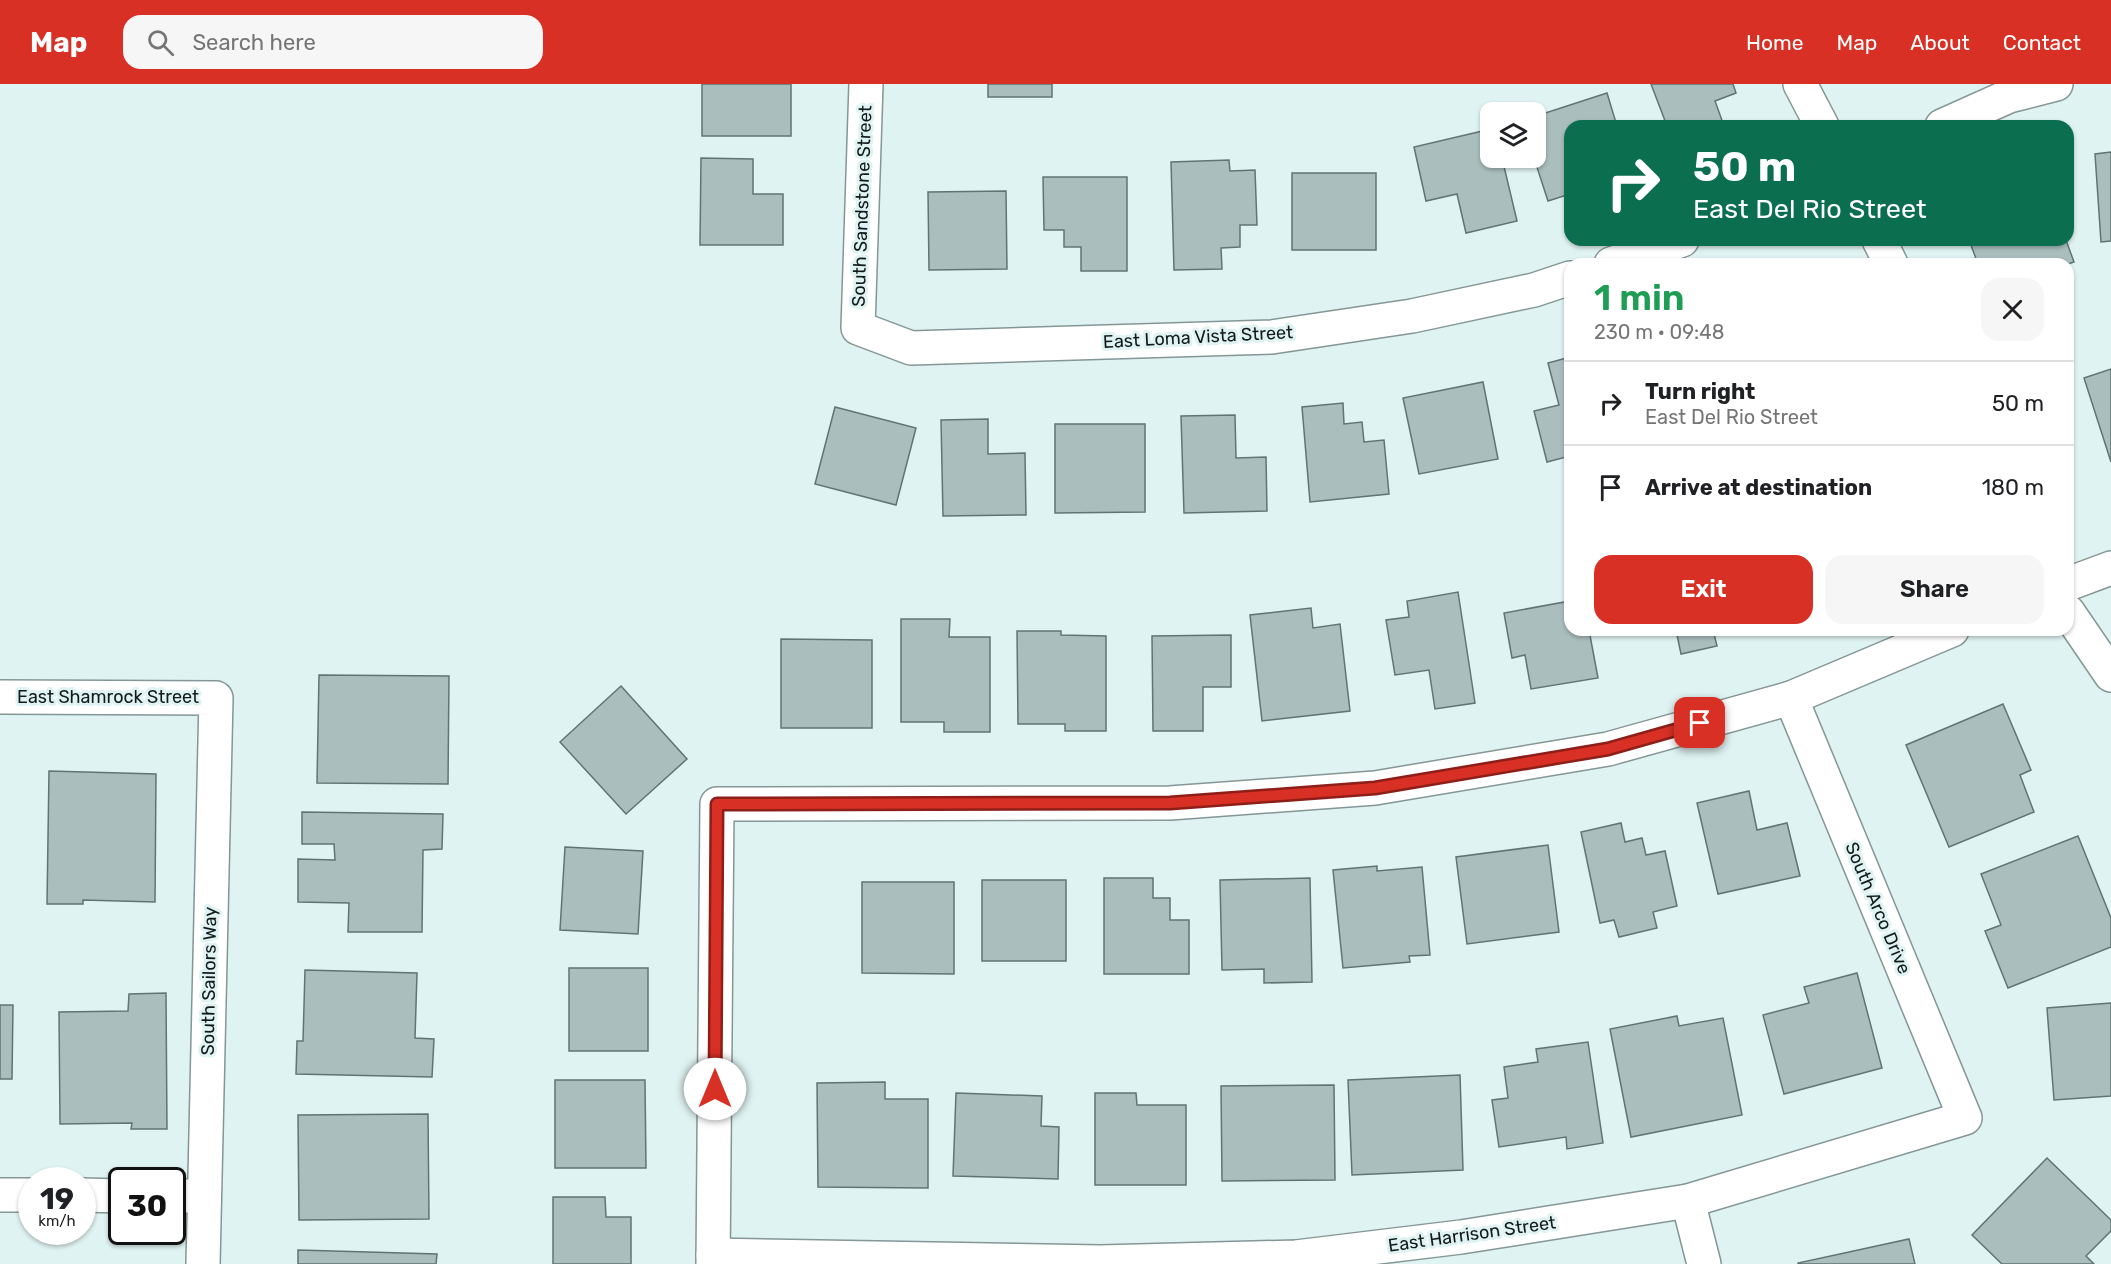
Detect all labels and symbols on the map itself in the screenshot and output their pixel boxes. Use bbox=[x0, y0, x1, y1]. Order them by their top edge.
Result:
street label: South Sandstone Street bbox=[847, 105, 877, 307]
street label: East Loma Vista Street bbox=[1102, 321, 1294, 353]
street label: East Shamrock Street bbox=[17, 686, 199, 708]
pin bbox=[1674, 697, 1725, 748]
street label: South Arco Drive bbox=[1840, 839, 1916, 977]
street label: South Sailors Way bbox=[197, 906, 221, 1056]
position arrow bbox=[683, 1057, 747, 1121]
speed limit sign: 30 bbox=[108, 1167, 186, 1245]
street label: East Harrison Street bbox=[1387, 1211, 1557, 1257]

